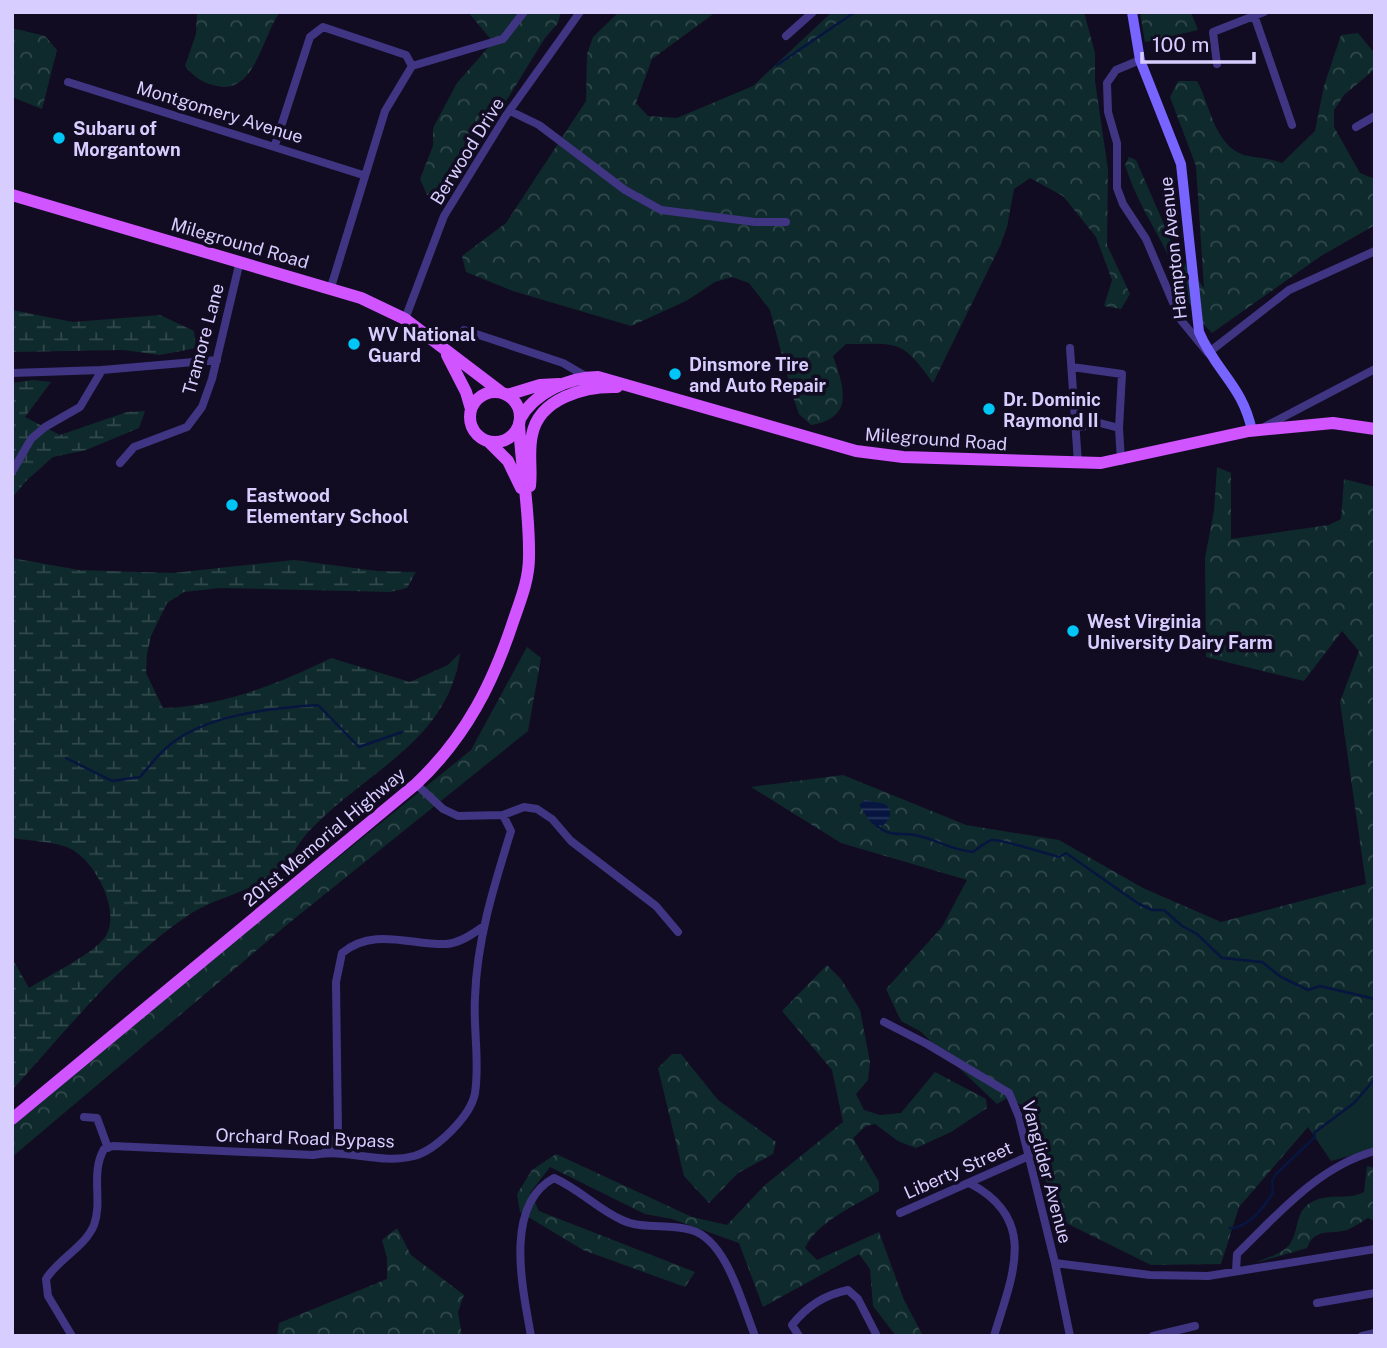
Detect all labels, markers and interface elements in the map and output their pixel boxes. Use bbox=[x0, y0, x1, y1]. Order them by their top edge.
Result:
scale bar bbox=[1142, 21, 1254, 65]
text: 100 m bbox=[1152, 32, 1209, 57]
street label: Montgomery Avenue bbox=[134, 77, 306, 147]
street label: Berwood Drive bbox=[426, 94, 508, 208]
place label: Subaru of Morgantown bbox=[73, 118, 181, 160]
marker: Subaru of Morgantown bbox=[51, 130, 67, 146]
street label: Hampton Avenue bbox=[1155, 176, 1191, 320]
street label: Mileground Road bbox=[169, 213, 311, 273]
street label: Tramore Lane bbox=[178, 281, 228, 397]
place label: WV National Guard bbox=[368, 324, 476, 366]
marker: WV National Guard bbox=[346, 336, 362, 352]
place label: Dinsmore Tire and Auto Repair bbox=[689, 354, 827, 396]
marker: Dinsmore Tire and Auto Repair bbox=[667, 366, 683, 382]
place label: Dr. Dominic Raymond II bbox=[1003, 389, 1101, 431]
marker: Dr. Dominic Raymond II bbox=[981, 401, 997, 417]
street label: Mileground Road bbox=[864, 424, 1008, 454]
place label: Eastwood Elementary School bbox=[246, 485, 409, 527]
marker: Eastwood Elementary School bbox=[224, 497, 240, 513]
place label: West Virginia University Dairy Farm bbox=[1087, 611, 1273, 653]
marker: West Virginia University Dairy Farm bbox=[1065, 623, 1081, 639]
street label: 201st Memorial Highway bbox=[239, 763, 410, 911]
street label: Vanglider Avenue bbox=[1018, 1098, 1076, 1246]
street label: Orchard Road Bypass bbox=[215, 1124, 395, 1152]
street label: Liberty Street bbox=[901, 1137, 1015, 1203]

